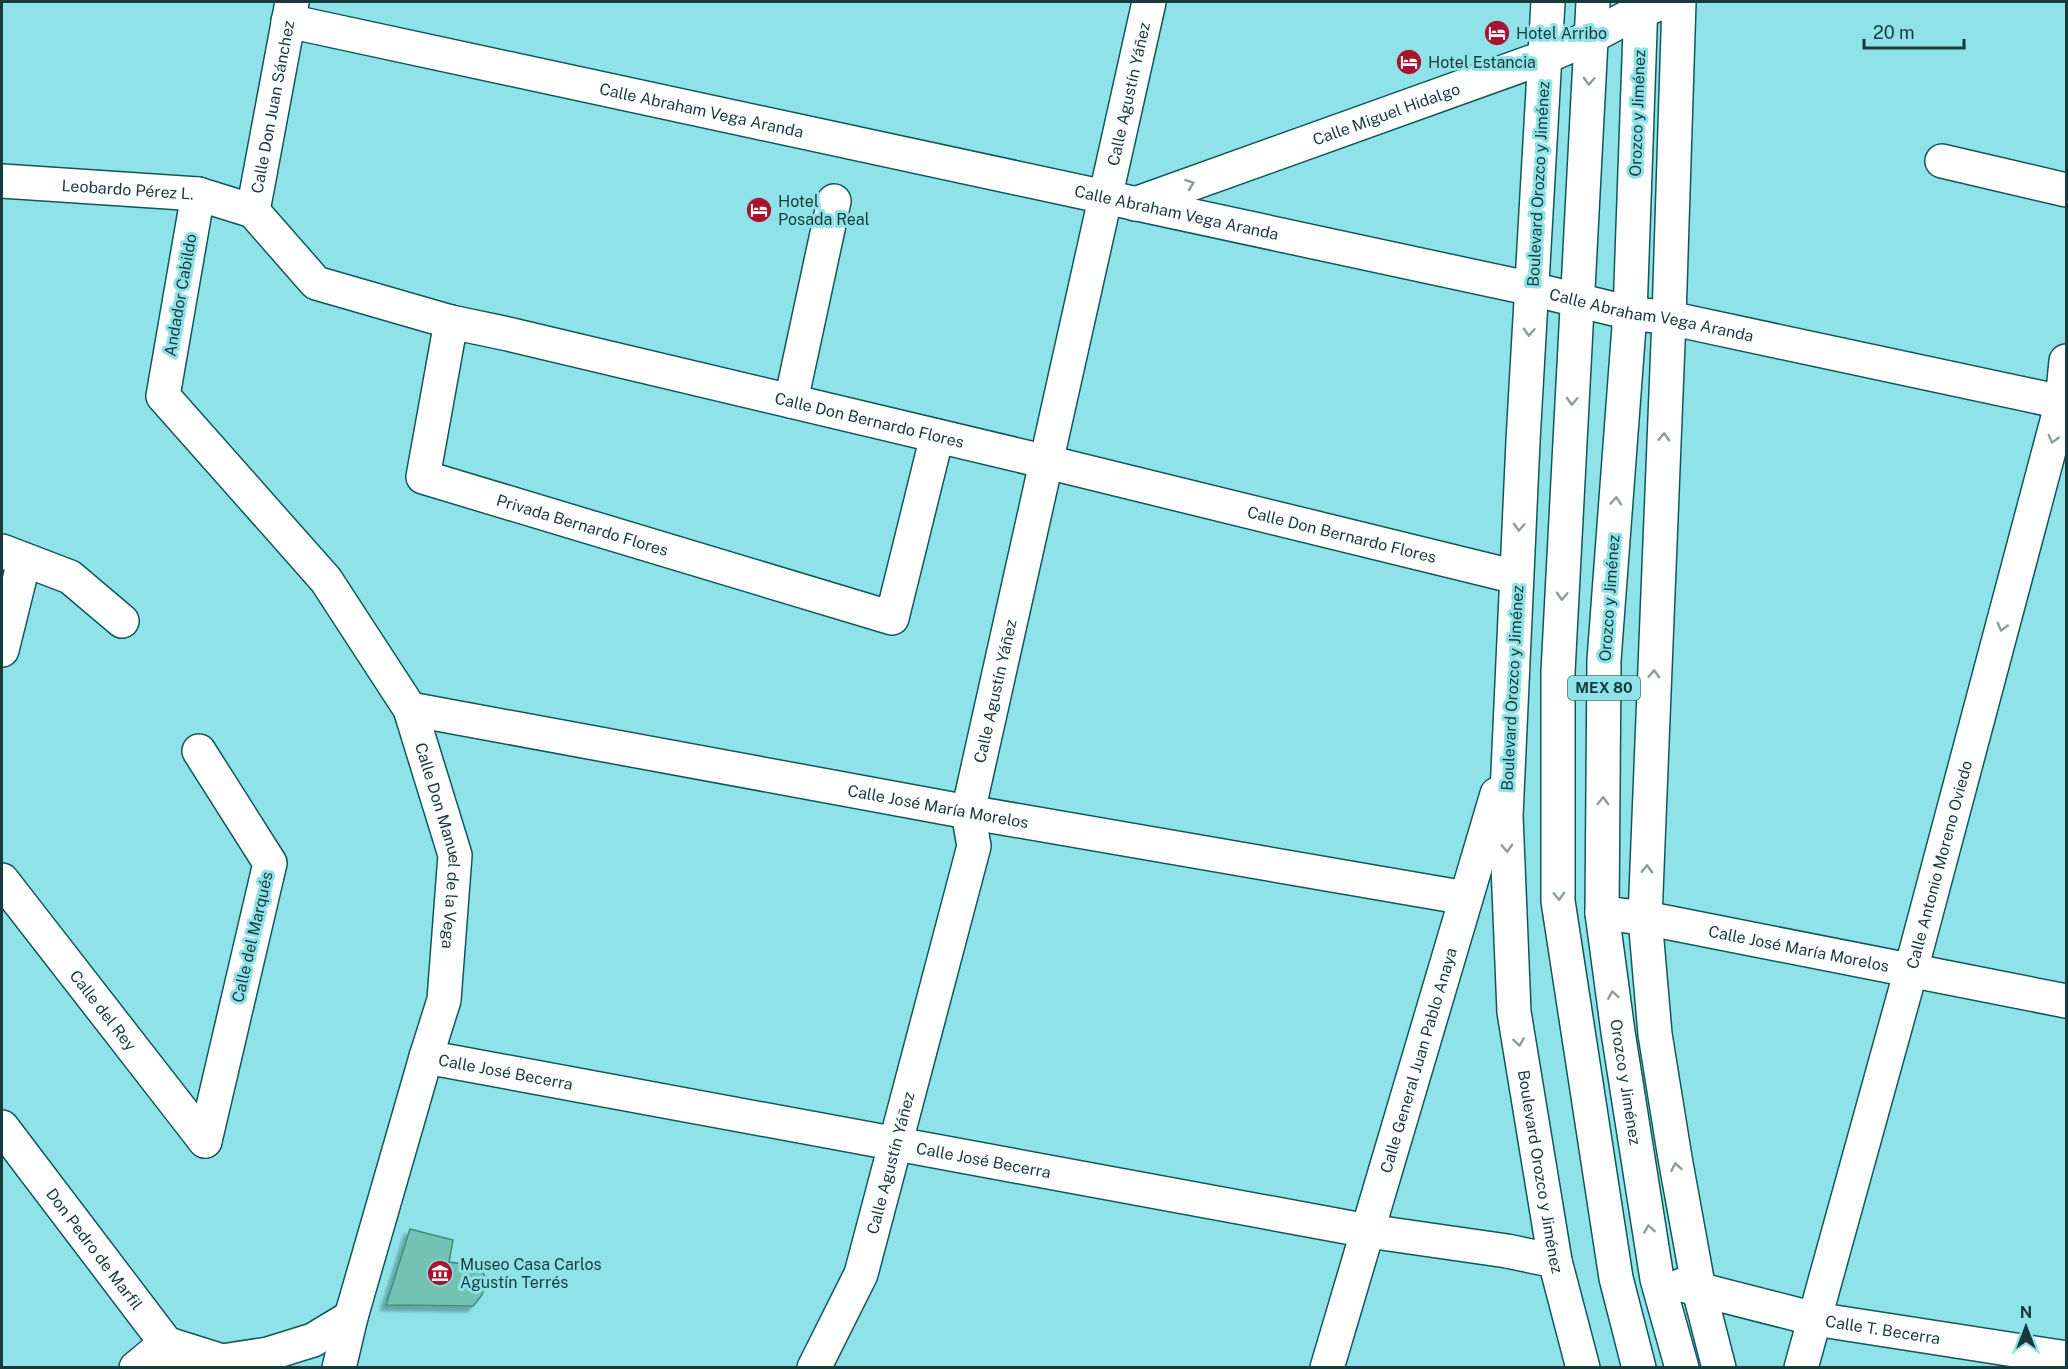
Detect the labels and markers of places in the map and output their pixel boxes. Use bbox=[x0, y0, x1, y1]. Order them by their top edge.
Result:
hotel icon: Hotel Arribo bbox=[1482, 18, 1512, 48]
place label: Hotel Arribo bbox=[1516, 24, 1607, 43]
hotel icon: Hotel Estancia bbox=[1394, 47, 1424, 77]
place label: Hotel Estancia bbox=[1428, 53, 1536, 72]
place label: Hotel Posada Real bbox=[778, 192, 870, 229]
hotel icon: Hotel Posada Real bbox=[744, 195, 774, 225]
place label: Museo Casa Carlos Agustín Terrés bbox=[460, 1255, 602, 1292]
museum icon: Museo Casa Carlos Agustín Terrés bbox=[425, 1258, 455, 1288]

